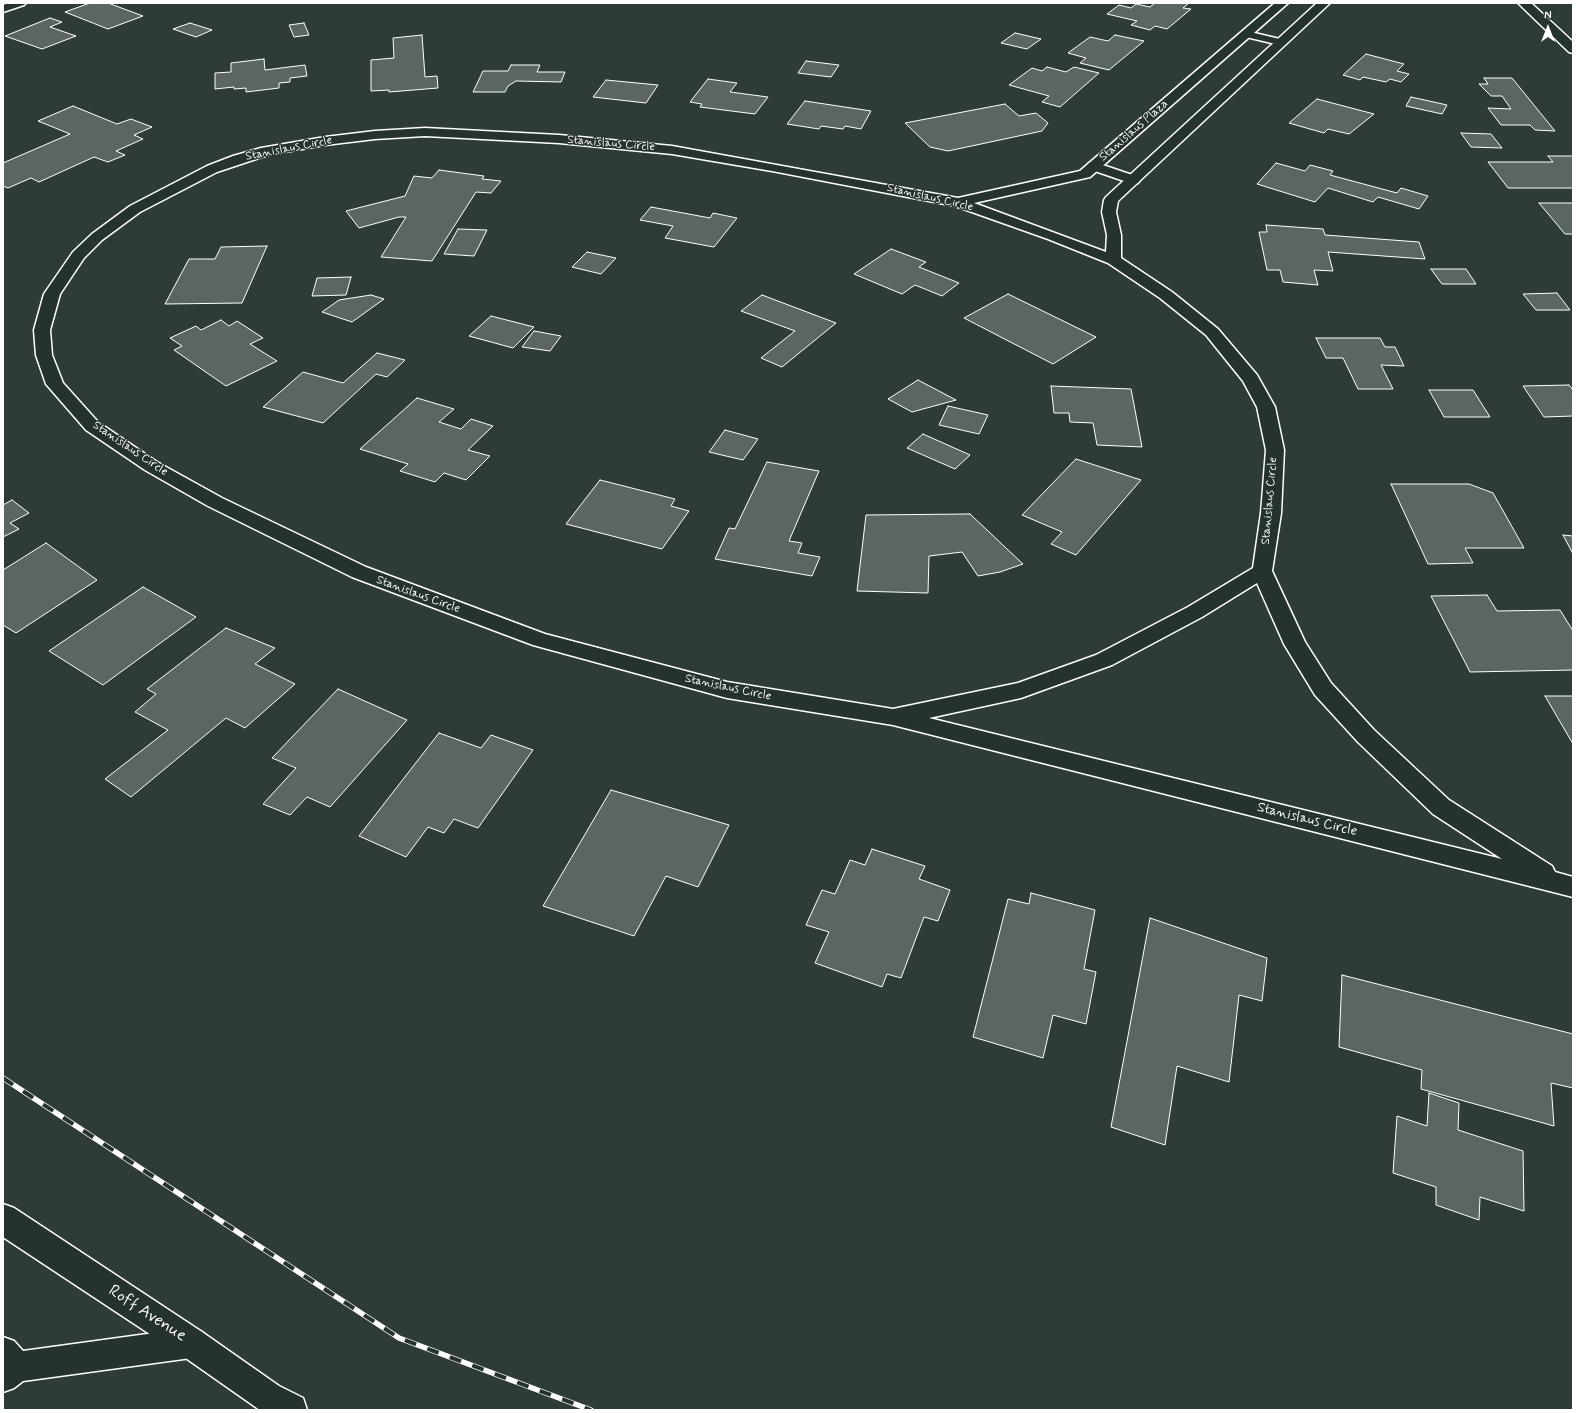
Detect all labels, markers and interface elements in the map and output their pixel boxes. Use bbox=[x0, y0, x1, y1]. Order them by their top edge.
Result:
north arrow bbox=[1528, 8, 1568, 48]
text: N bbox=[1544, 9, 1552, 23]
street label: Stanislaus Plaza bbox=[1097, 97, 1171, 165]
street label: Stanislaus Circle bbox=[567, 133, 655, 155]
street label: Stanislaus Circle bbox=[244, 134, 334, 164]
street label: Stanislaus Circle bbox=[886, 181, 974, 215]
street label: Stanislaus Circle bbox=[90, 418, 170, 480]
street label: Stanislaus Circle bbox=[1259, 457, 1281, 545]
street label: Stanislaus Circle bbox=[374, 573, 462, 617]
street label: Stanislaus Circle bbox=[683, 672, 773, 704]
street label: Stanislaus Circle bbox=[1255, 799, 1359, 841]
street label: Roff Avenue bbox=[104, 1281, 190, 1347]

